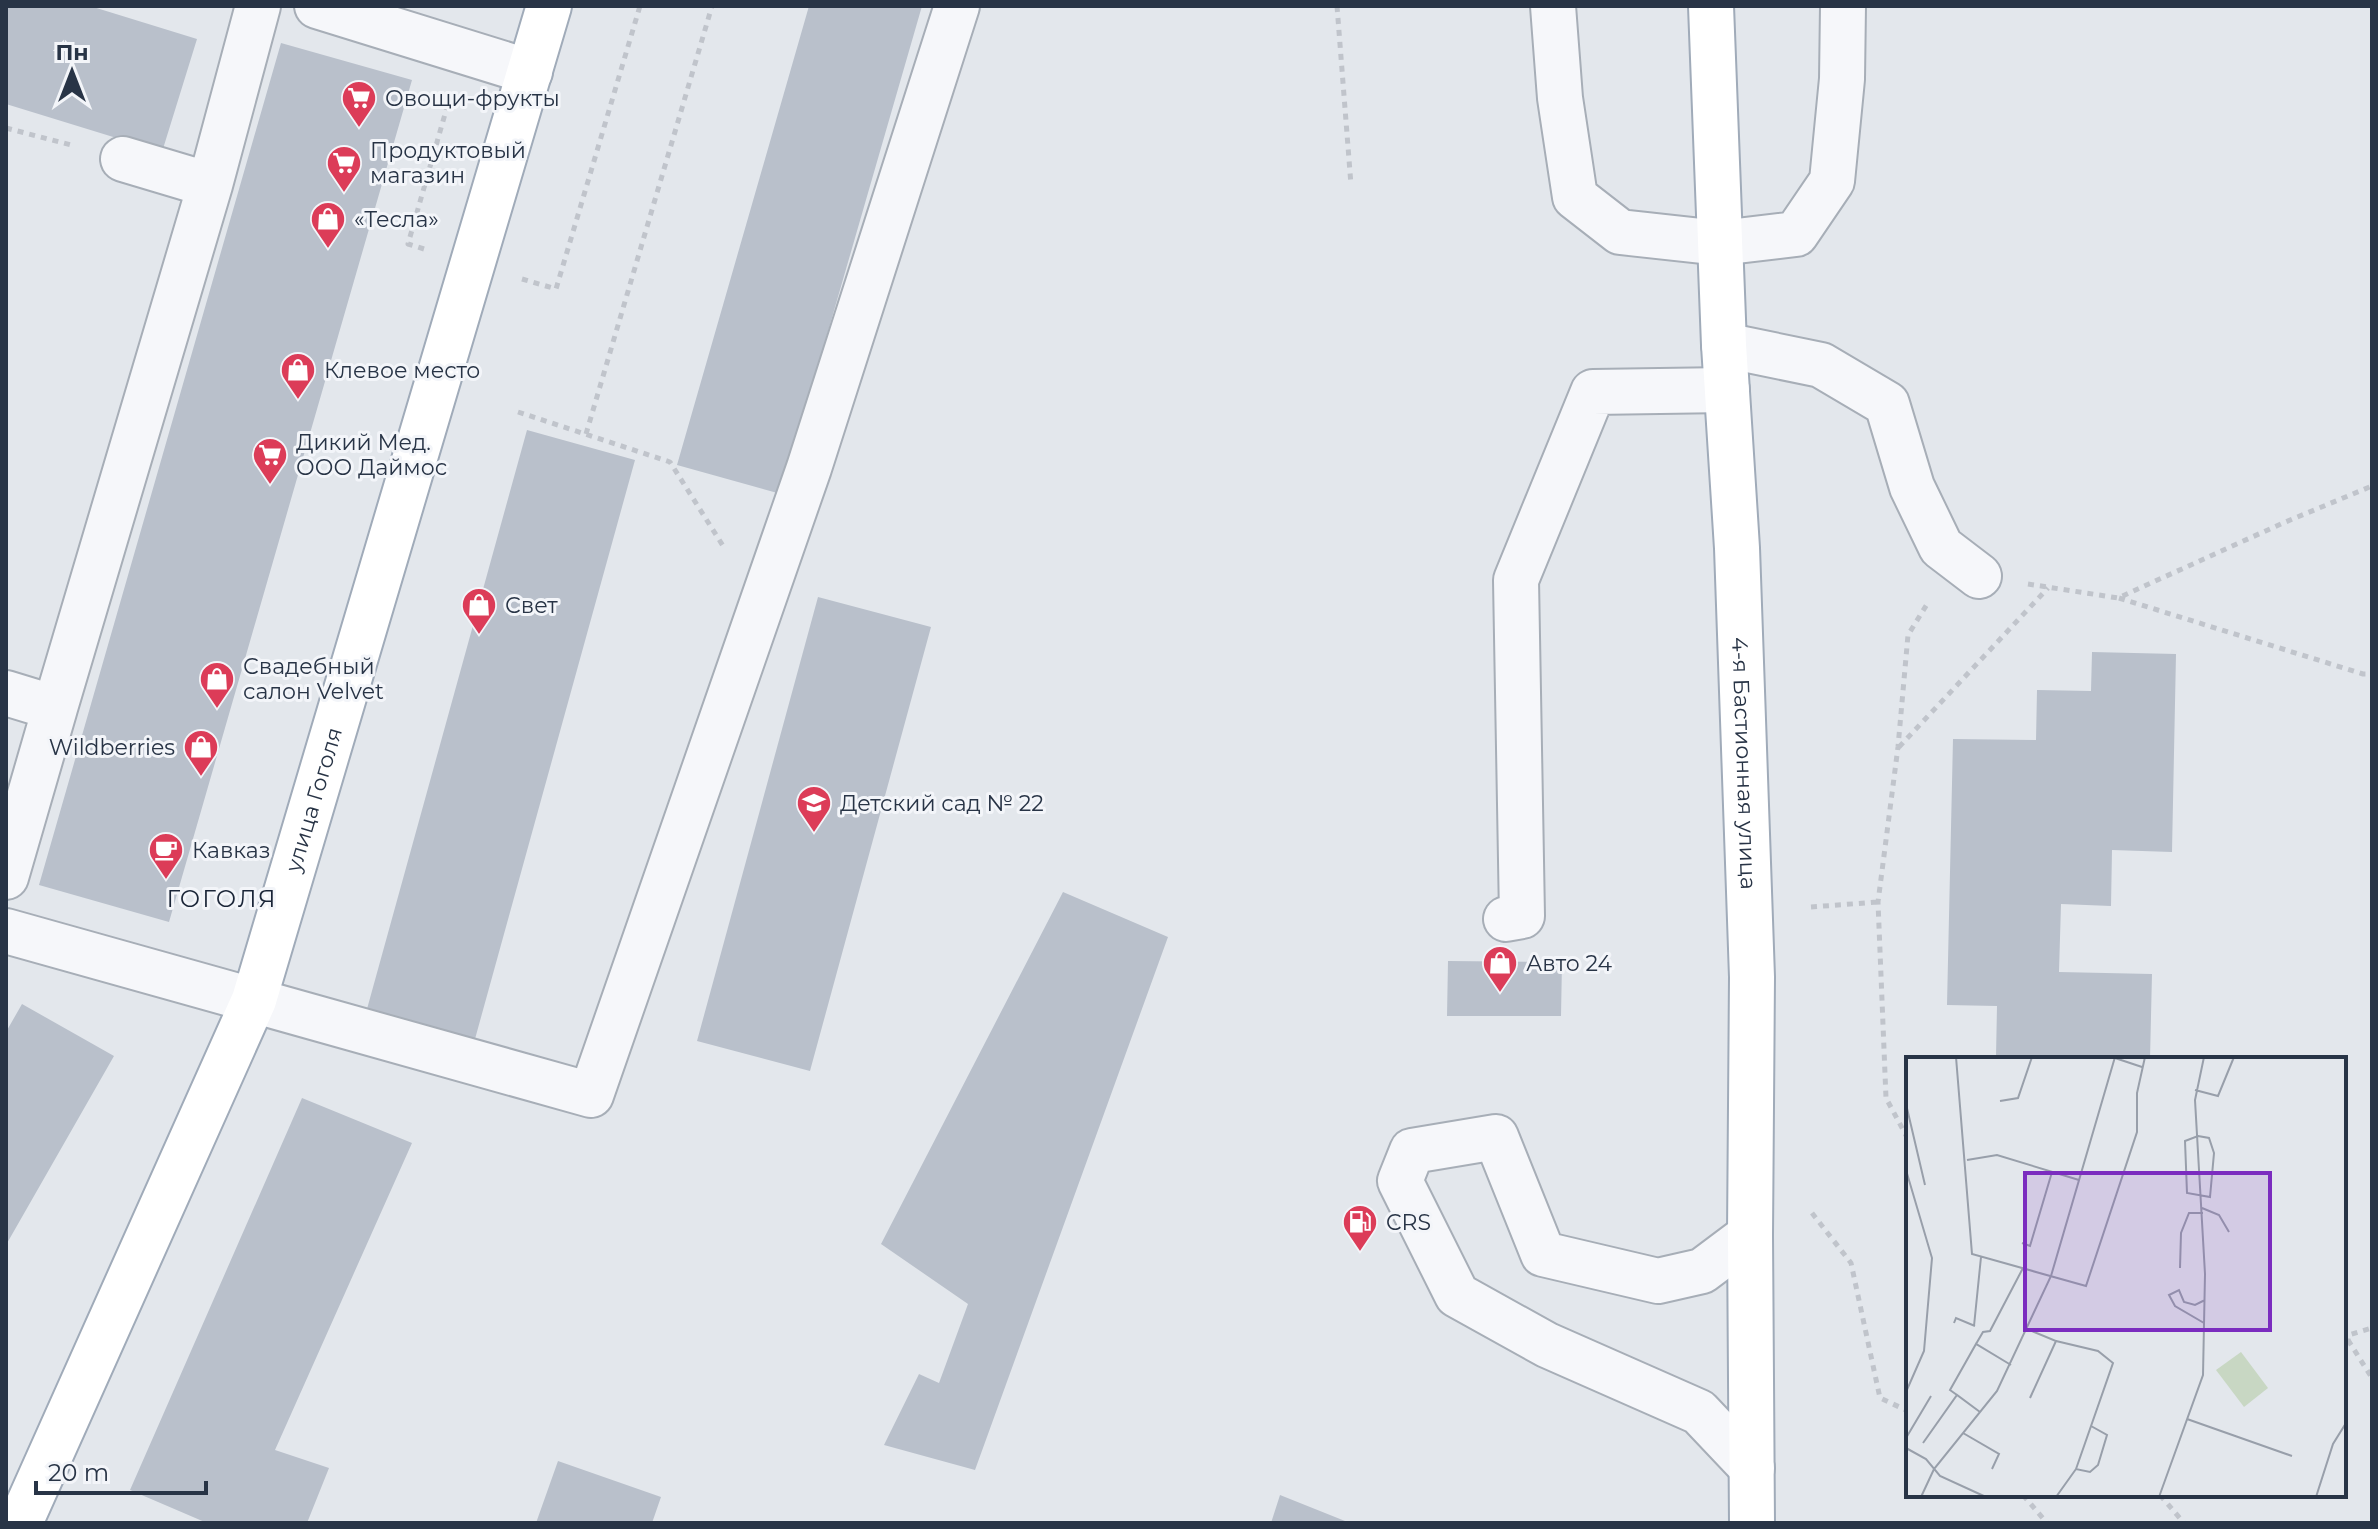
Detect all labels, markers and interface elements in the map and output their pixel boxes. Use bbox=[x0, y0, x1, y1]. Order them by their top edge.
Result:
north arrow bbox=[32, 32, 112, 112]
text: Пн bbox=[55, 39, 89, 66]
supermarket icon: Овощи-фрукты bbox=[340, 79, 378, 129]
place label: Овощи-фрукты bbox=[385, 85, 560, 112]
place label: Продуктовый магазин bbox=[370, 137, 526, 189]
supermarket icon: Продуктовый магазин bbox=[325, 144, 363, 194]
shop icon: «Тесла» bbox=[309, 200, 347, 250]
place label: «Тесла» bbox=[354, 206, 439, 233]
shop icon: Клевое место bbox=[279, 351, 317, 401]
place label: Клевое место bbox=[324, 357, 480, 384]
place label: Дикий Мед. ООО Даймос bbox=[296, 429, 447, 481]
supermarket icon: Дикий Мед. ООО Даймос bbox=[251, 436, 289, 486]
shop icon: Свет bbox=[460, 586, 498, 636]
place label: Свет bbox=[505, 592, 558, 619]
street label: 4-я Бастионная улица bbox=[1726, 636, 1762, 890]
place label: Свадебный салон Velvet bbox=[243, 653, 384, 705]
shop icon: Свадебный салон Velvet bbox=[198, 660, 236, 710]
street label: улица Гоголя bbox=[279, 724, 348, 876]
shop icon: Wildberries bbox=[182, 728, 220, 778]
place label: Wildberries bbox=[49, 734, 175, 761]
school or university icon: Детский сад № 22 bbox=[795, 784, 833, 834]
place label: Детский сад № 22 bbox=[840, 790, 1044, 817]
cafe icon: Кавказ bbox=[147, 831, 185, 881]
place label: Кавказ bbox=[192, 837, 270, 864]
district label: ГОГОЛЯ bbox=[166, 884, 278, 913]
shop icon: Авто 24 bbox=[1481, 944, 1519, 994]
place label: Авто 24 bbox=[1526, 950, 1612, 977]
inset map bbox=[1906, 1057, 2346, 1497]
fuel station icon: CRS bbox=[1341, 1203, 1379, 1253]
place label: CRS bbox=[1386, 1209, 1431, 1236]
scale bar bbox=[36, 1445, 206, 1495]
text: 20 m bbox=[48, 1458, 109, 1487]

